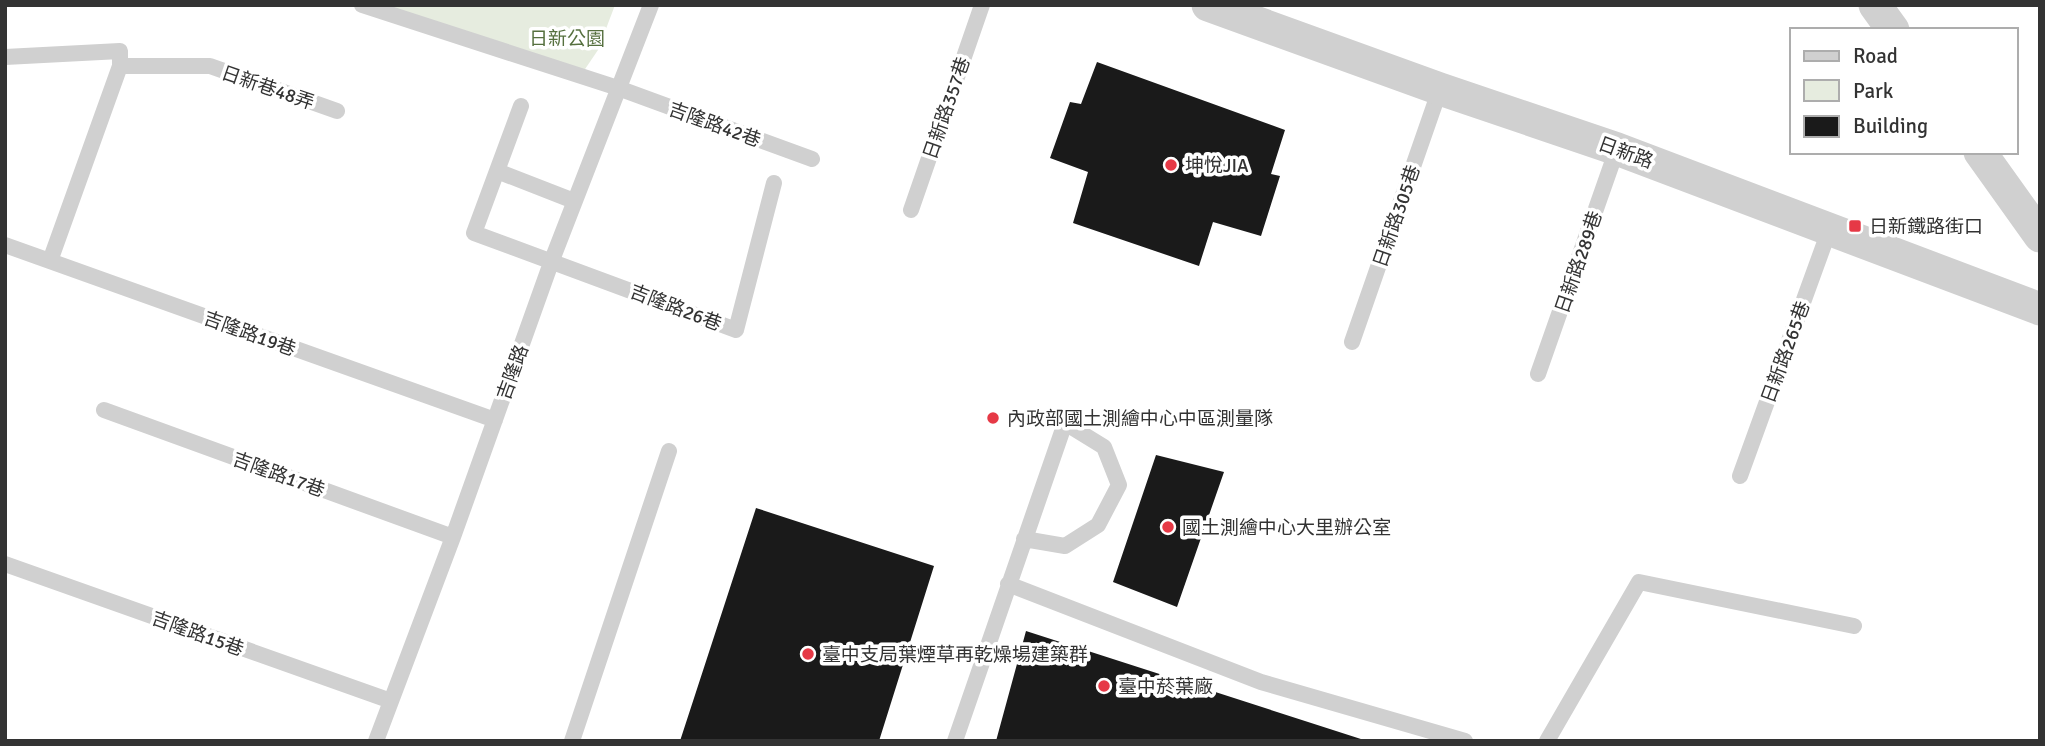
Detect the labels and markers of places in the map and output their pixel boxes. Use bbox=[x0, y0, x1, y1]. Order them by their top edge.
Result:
place label: 坤悅JIA bbox=[1185, 154, 1249, 178]
marker: 坤悅JIA bbox=[1163, 157, 1179, 173]
place label: 日新鐵路街口 bbox=[1869, 215, 1983, 239]
marker: 日新鐵路街口 bbox=[1847, 218, 1863, 234]
place label: 內政部國土測繪中心中區測量隊 bbox=[1007, 407, 1273, 431]
marker: 內政部國土測繪中心中區測量隊 bbox=[985, 410, 1001, 426]
place label: 國土測繪中心大里辦公室 bbox=[1182, 516, 1391, 540]
marker: 國土測繪中心大里辦公室 bbox=[1160, 519, 1176, 535]
place label: 臺中支局葉煙草再乾燥場建築群 bbox=[822, 643, 1088, 667]
marker: 臺中支局葉煙草再乾燥場建築群 bbox=[800, 646, 816, 662]
place label: 臺中菸葉廠 bbox=[1118, 675, 1213, 699]
marker: 臺中菸葉廠 bbox=[1096, 678, 1112, 694]

